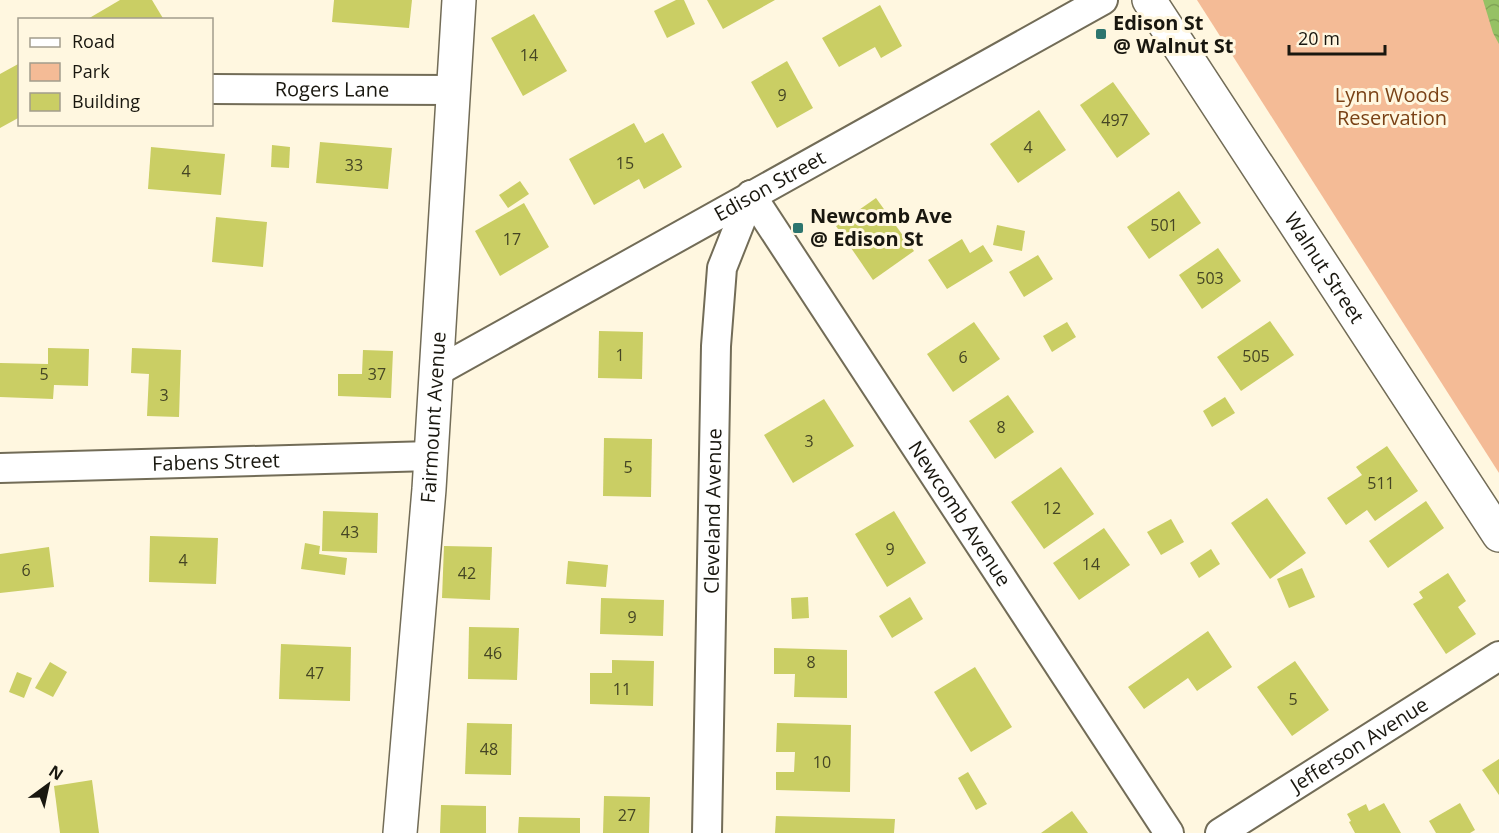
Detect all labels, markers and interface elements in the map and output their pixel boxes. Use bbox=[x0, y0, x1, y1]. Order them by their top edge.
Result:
place label: Edison St @ Walnut St bbox=[1113, 9, 1234, 59]
legend bbox=[18, 18, 213, 126]
scale bar bbox=[1289, 18, 1385, 56]
text: 20 m bbox=[1298, 26, 1340, 50]
marker: Edison St @ Walnut St bbox=[1094, 27, 1108, 41]
text: Road bbox=[72, 29, 115, 53]
house number: 14 bbox=[520, 44, 538, 66]
text: Park bbox=[72, 59, 110, 83]
street label: Rogers Lane bbox=[275, 75, 389, 103]
park label: Lynn Woods Reservation bbox=[1335, 81, 1449, 131]
house number: 9 bbox=[777, 84, 787, 106]
text: Building bbox=[72, 89, 140, 113]
house number: 497 bbox=[1101, 109, 1129, 131]
house number: 4 bbox=[1023, 136, 1033, 158]
street label: Edison Street bbox=[709, 144, 830, 227]
house number: 15 bbox=[616, 152, 634, 174]
house number: 33 bbox=[345, 154, 363, 176]
house number: 4 bbox=[181, 160, 191, 182]
place label: Newcomb Ave @ Edison St bbox=[810, 202, 952, 252]
street label: Walnut Street bbox=[1278, 207, 1371, 328]
house number: 501 bbox=[1150, 214, 1178, 236]
marker: Newcomb Ave @ Edison St bbox=[791, 221, 805, 235]
house number: 17 bbox=[503, 228, 521, 250]
house number: 503 bbox=[1196, 267, 1224, 289]
street label: Fairmount Avenue bbox=[414, 331, 452, 504]
house number: 1 bbox=[615, 344, 625, 366]
house number: 505 bbox=[1242, 345, 1270, 367]
house number: 6 bbox=[958, 346, 968, 368]
house number: 5 bbox=[39, 363, 49, 385]
house number: 37 bbox=[368, 363, 386, 385]
house number: 3 bbox=[159, 384, 169, 406]
house number: 8 bbox=[996, 416, 1006, 438]
street label: Cleveland Avenue bbox=[697, 428, 727, 594]
house number: 3 bbox=[804, 430, 814, 452]
street label: Newcomb Avenue bbox=[903, 435, 1018, 592]
street label: Fabens Street bbox=[152, 446, 280, 477]
house number: 5 bbox=[623, 456, 633, 478]
house number: 511 bbox=[1367, 472, 1395, 494]
house number: 12 bbox=[1043, 497, 1061, 519]
house number: 43 bbox=[341, 521, 359, 543]
house number: 9 bbox=[885, 538, 895, 560]
house number: 4 bbox=[178, 549, 188, 571]
house number: 14 bbox=[1082, 553, 1100, 575]
house number: 6 bbox=[21, 559, 31, 581]
house number: 42 bbox=[458, 562, 476, 584]
house number: 9 bbox=[627, 606, 637, 628]
house number: 46 bbox=[484, 642, 502, 664]
house number: 8 bbox=[806, 651, 816, 673]
house number: 47 bbox=[306, 662, 324, 684]
house number: 11 bbox=[613, 678, 631, 700]
house number: 5 bbox=[1288, 688, 1298, 710]
street label: Jefferson Avenue bbox=[1283, 690, 1433, 799]
house number: 48 bbox=[480, 738, 498, 760]
house number: 10 bbox=[813, 751, 831, 773]
north arrow bbox=[18, 755, 78, 815]
text: N bbox=[45, 760, 68, 785]
house number: 27 bbox=[618, 804, 636, 826]

